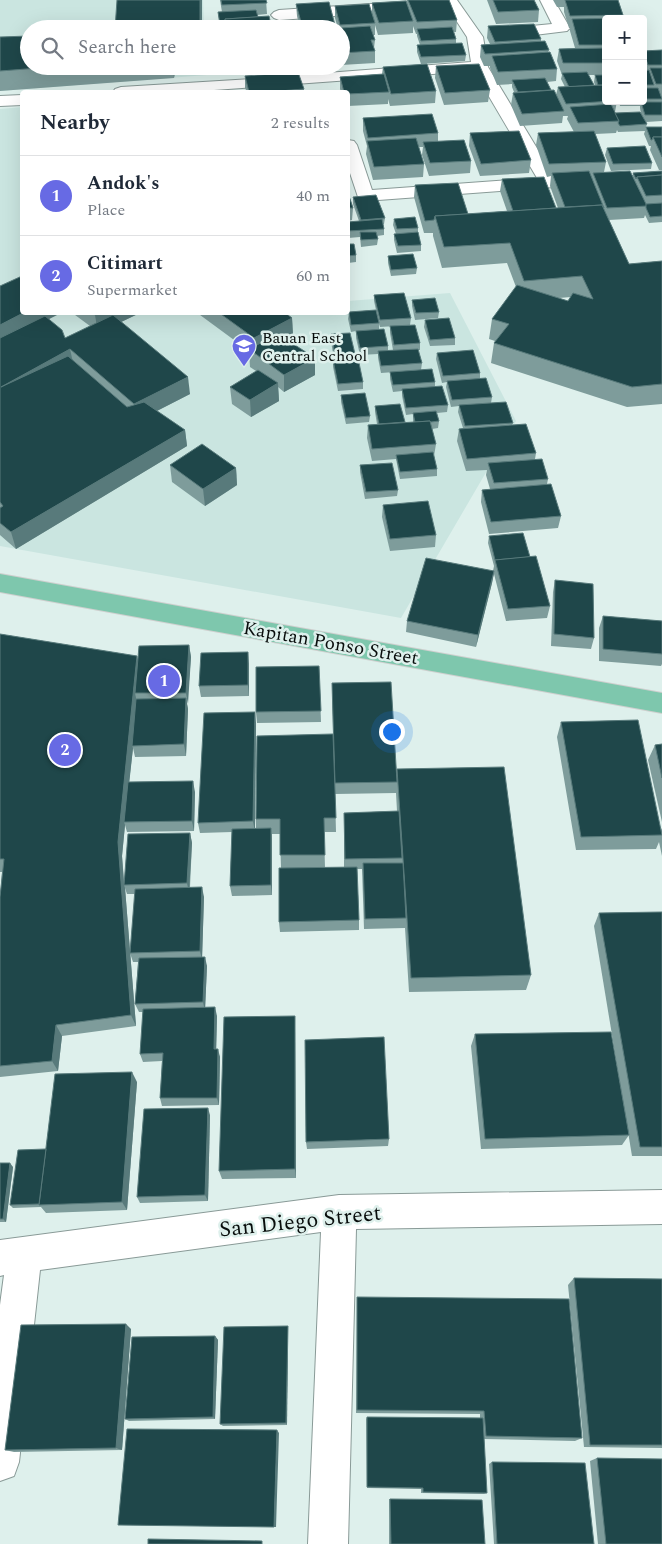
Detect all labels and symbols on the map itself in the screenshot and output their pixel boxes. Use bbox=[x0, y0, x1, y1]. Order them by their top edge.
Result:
place label: Bauan East Central School bbox=[262, 326, 367, 368]
school or university icon: Bauan East Central School bbox=[231, 333, 257, 367]
street label: Kapitan Ponso Street bbox=[241, 614, 421, 673]
pin: 1 bbox=[148, 662, 180, 700]
your location bbox=[379, 719, 405, 745]
pin: 2 bbox=[49, 731, 81, 769]
street label: San Diego Street bbox=[218, 1197, 383, 1246]

